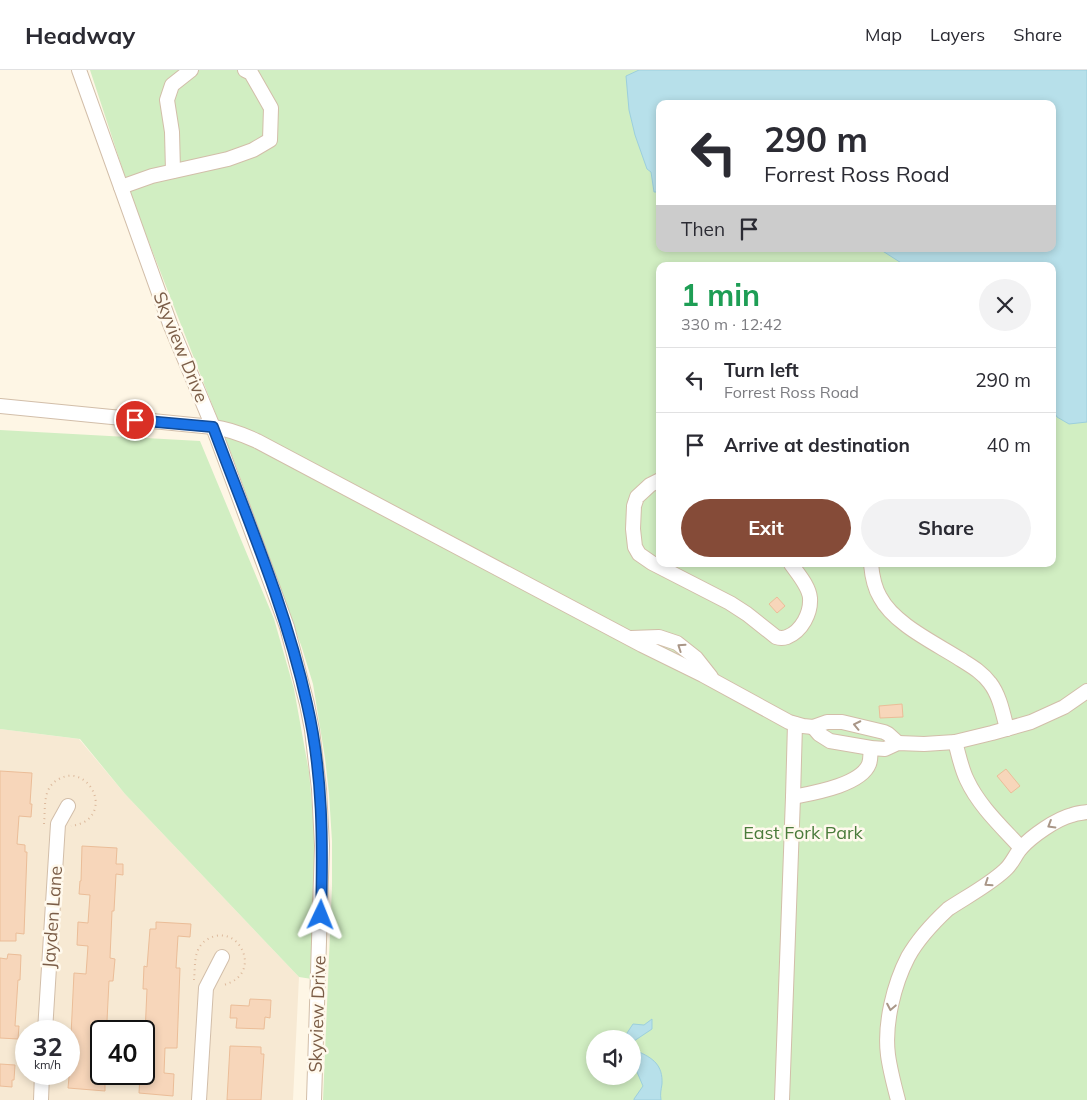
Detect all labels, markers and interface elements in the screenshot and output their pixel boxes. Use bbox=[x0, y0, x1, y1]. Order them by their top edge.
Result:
text: Headway bbox=[25, 20, 135, 50]
text: Map bbox=[865, 23, 902, 46]
text: Layers bbox=[930, 23, 985, 46]
text: Share bbox=[1013, 23, 1062, 46]
text: 290 m bbox=[764, 117, 868, 161]
icon: left bbox=[681, 120, 746, 185]
text: Forrest Ross Road bbox=[764, 160, 950, 188]
icon: arrive bbox=[735, 215, 763, 243]
text: Then bbox=[681, 217, 725, 241]
text: 1 min bbox=[681, 276, 760, 314]
button: close bbox=[979, 279, 1031, 331]
street label: Skyview Drive bbox=[148, 288, 214, 406]
text: 330 m · 12:42 bbox=[681, 314, 782, 334]
text: Turn left bbox=[724, 358, 799, 382]
icon: left bbox=[681, 366, 709, 394]
text: 290 m bbox=[975, 368, 1031, 392]
text: Forrest Ross Road bbox=[724, 382, 859, 402]
pin bbox=[114, 399, 156, 441]
icon: arrive bbox=[121, 406, 149, 434]
icon: arrive bbox=[681, 431, 709, 459]
text: Arrive at destination bbox=[724, 433, 910, 457]
text: 40 m bbox=[987, 433, 1031, 457]
button: Exit bbox=[681, 499, 851, 557]
button: Share bbox=[861, 499, 1031, 557]
one-way arrow bbox=[677, 644, 687, 653]
one-way arrow bbox=[853, 720, 862, 731]
one-way arrow bbox=[1048, 818, 1057, 828]
park label: East Fork Park bbox=[743, 821, 863, 844]
street label: Jayden Lane bbox=[37, 865, 67, 969]
one-way arrow bbox=[984, 877, 993, 886]
position arrow bbox=[294, 888, 346, 940]
street label: Skyview Drive bbox=[303, 955, 331, 1073]
one-way arrow bbox=[887, 1002, 897, 1011]
speed limit sign: 40 bbox=[90, 1020, 155, 1085]
map controls bbox=[586, 1030, 641, 1085]
button: sound bbox=[586, 1030, 641, 1085]
text: 32 bbox=[32, 1031, 63, 1062]
text: km/h bbox=[34, 1057, 61, 1072]

